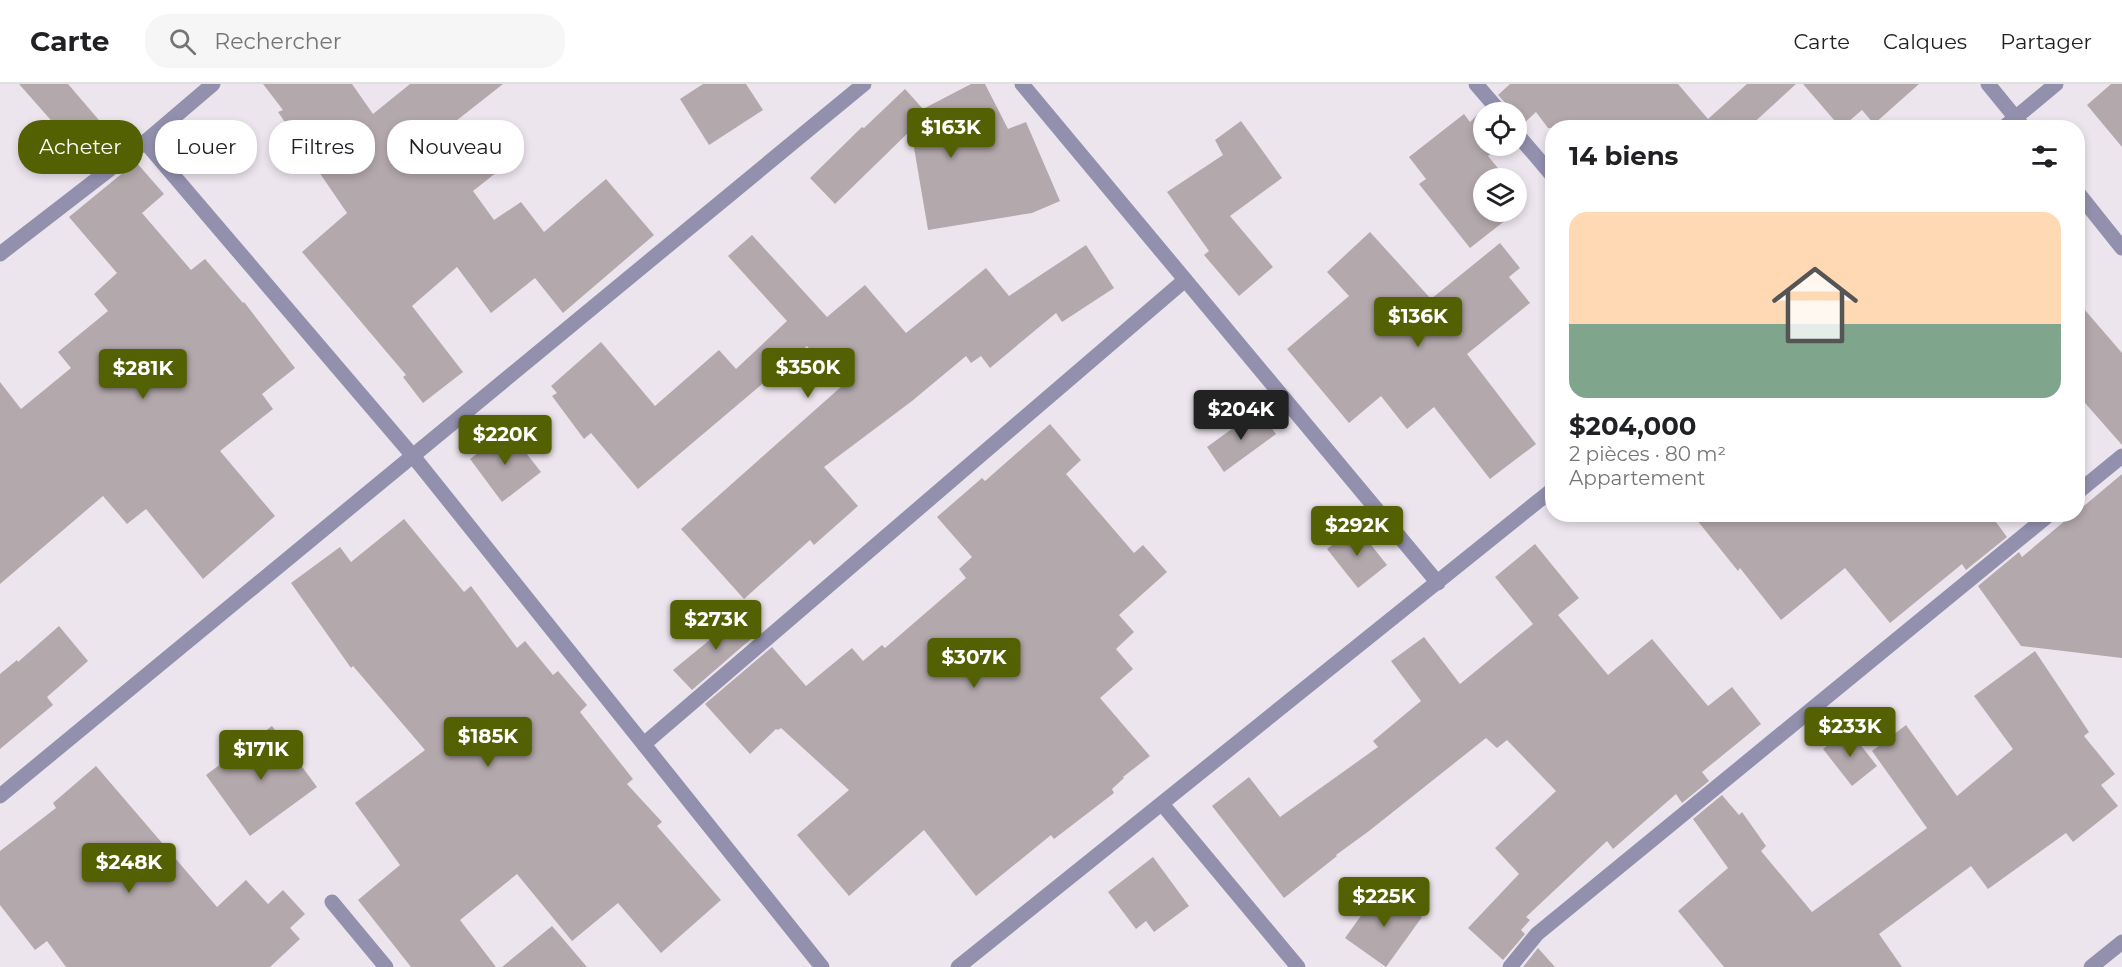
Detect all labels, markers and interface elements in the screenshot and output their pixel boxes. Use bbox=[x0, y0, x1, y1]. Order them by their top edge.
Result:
search box bbox=[145, 14, 565, 68]
text: Carte bbox=[30, 24, 109, 58]
icon: search bbox=[166, 25, 199, 58]
text: Rechercher bbox=[214, 28, 342, 55]
text: Carte bbox=[1793, 29, 1850, 54]
text: Calques bbox=[1883, 29, 1967, 54]
text: Partager bbox=[2000, 29, 2092, 54]
map controls bbox=[1473, 102, 1527, 222]
button: locate bbox=[1473, 102, 1527, 156]
pin: $163K bbox=[909, 108, 993, 159]
text: $163K bbox=[921, 115, 981, 139]
chip: Acheter bbox=[18, 120, 143, 174]
chip: Louer bbox=[155, 120, 257, 174]
chip: Filtres bbox=[269, 120, 375, 174]
chip: Nouveau bbox=[387, 120, 524, 174]
text: 14 biens bbox=[1569, 140, 1678, 172]
icon: filters bbox=[2028, 140, 2061, 173]
button: layers bbox=[1473, 168, 1527, 222]
icon: home bbox=[1761, 251, 1869, 359]
pin: $136K bbox=[1376, 297, 1460, 348]
text: $136K bbox=[1388, 304, 1448, 328]
pin: $350K bbox=[766, 348, 850, 399]
pin: $281K bbox=[101, 349, 185, 400]
text: $350K bbox=[776, 355, 840, 379]
text: $281K bbox=[113, 356, 173, 380]
pin: $204K bbox=[1199, 390, 1283, 441]
text: $204K bbox=[1208, 397, 1274, 421]
text: $204,000 bbox=[1569, 410, 1696, 442]
pin: $220K bbox=[463, 415, 547, 466]
text: $220K bbox=[473, 422, 537, 446]
text: 2 pièces · 80 m² bbox=[1569, 442, 1726, 466]
text: Appartement bbox=[1569, 466, 1705, 490]
pin: $292K bbox=[1315, 506, 1399, 557]
text: $292K bbox=[1325, 513, 1389, 537]
pin: $273K bbox=[674, 600, 758, 651]
text: $273K bbox=[684, 607, 748, 631]
pin: $307K bbox=[932, 638, 1016, 689]
text: $307K bbox=[941, 645, 1007, 669]
pin: $233K bbox=[1808, 707, 1892, 758]
text: $233K bbox=[1819, 714, 1881, 738]
pin: $185K bbox=[446, 717, 530, 768]
text: $185K bbox=[458, 724, 518, 748]
pin: $171K bbox=[219, 730, 303, 781]
text: $171K bbox=[233, 737, 289, 761]
pin: $248K bbox=[87, 843, 171, 894]
text: $248K bbox=[96, 850, 162, 874]
pin: $225K bbox=[1342, 877, 1426, 928]
text: $225K bbox=[1352, 884, 1416, 908]

